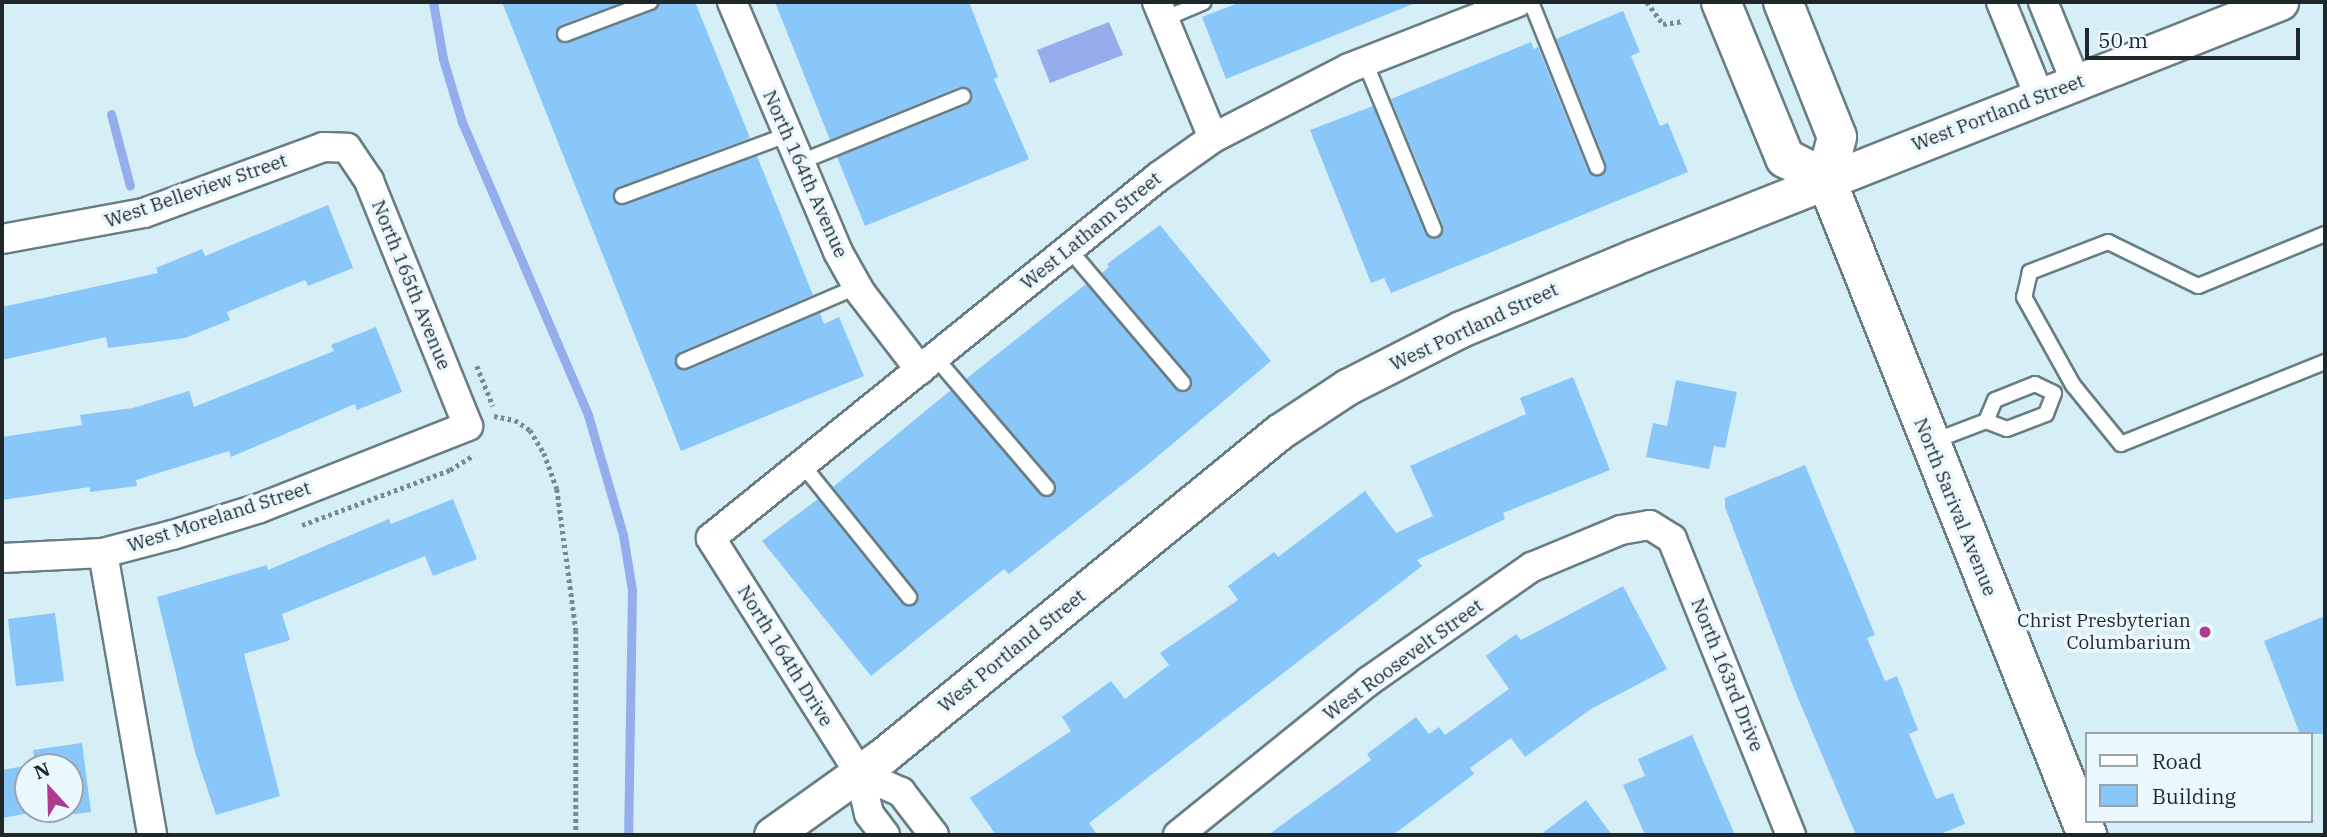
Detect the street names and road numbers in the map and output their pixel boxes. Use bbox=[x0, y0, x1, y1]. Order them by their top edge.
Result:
street label: West Portland Street bbox=[1908, 70, 2088, 156]
street label: North 164th Avenue bbox=[758, 87, 852, 261]
street label: West Belleview Street bbox=[102, 149, 290, 233]
street label: West Latham Street bbox=[1016, 167, 1166, 295]
street label: North 165th Avenue bbox=[367, 197, 455, 373]
street label: West Portland Street bbox=[1386, 278, 1562, 376]
street label: North Sarival Avenue bbox=[1909, 415, 2001, 599]
street label: West Moreland Street bbox=[124, 477, 314, 557]
street label: North 164th Drive bbox=[732, 581, 838, 731]
street label: West Portland Street bbox=[934, 585, 1090, 717]
street label: West Roosevelt Street bbox=[1319, 594, 1487, 726]
street label: North 163rd Drive bbox=[1686, 595, 1768, 755]

